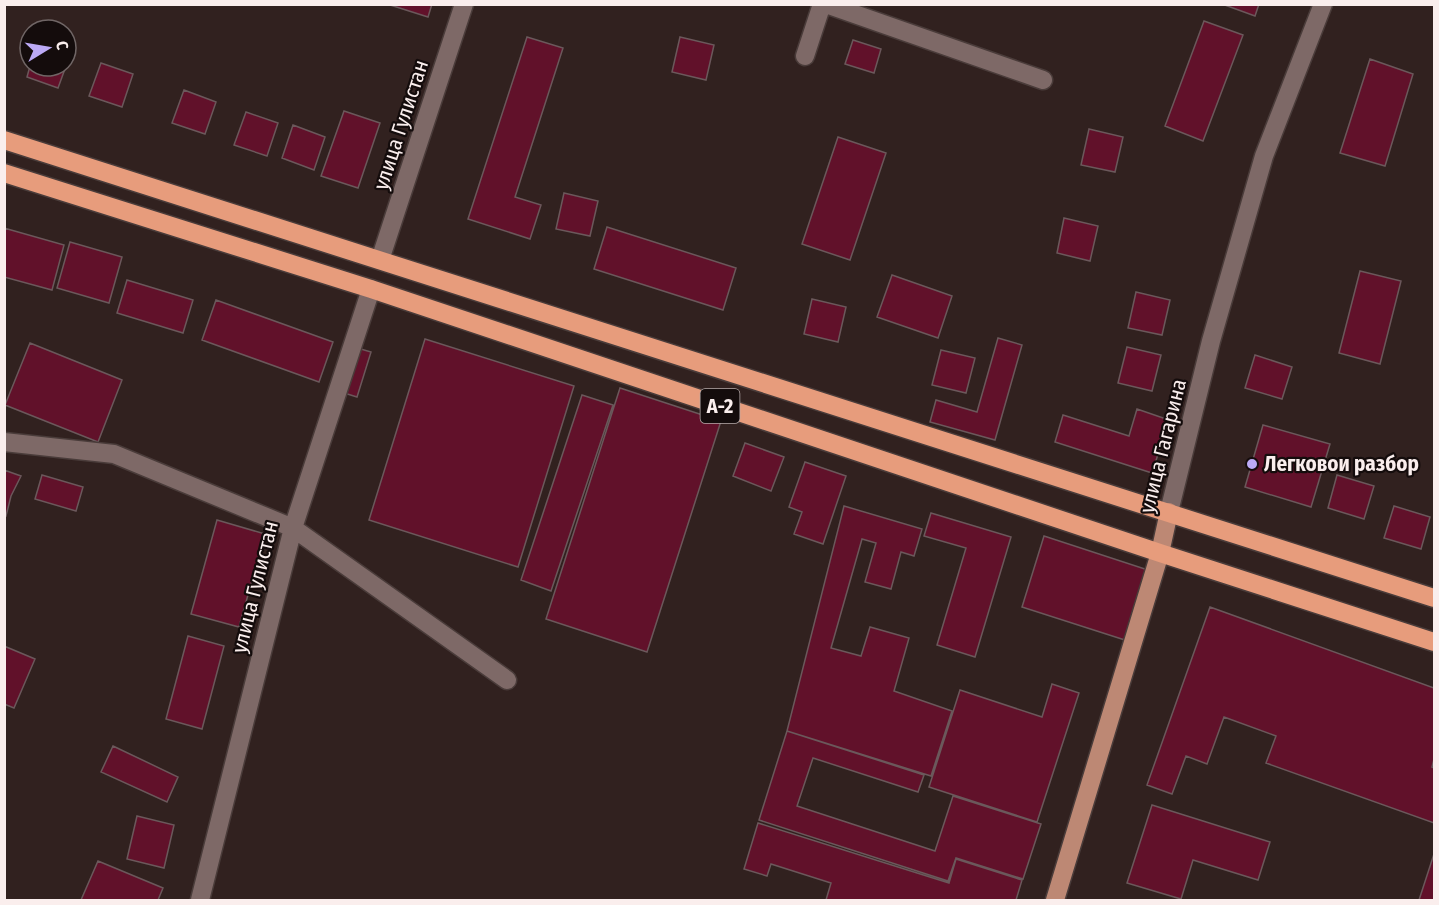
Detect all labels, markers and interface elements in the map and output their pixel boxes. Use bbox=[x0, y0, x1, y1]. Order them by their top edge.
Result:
north arrow bbox=[18, 18, 78, 78]
text: С bbox=[52, 39, 72, 52]
street label: улица Гулистан bbox=[368, 57, 434, 193]
street label: улица Гагарина bbox=[1134, 376, 1192, 516]
road number: A-2 bbox=[700, 389, 740, 423]
place label: Легковои разбор bbox=[1264, 451, 1419, 477]
marker: Легковои разбор bbox=[1245, 457, 1259, 471]
street label: улица Гулистан bbox=[226, 518, 284, 656]

